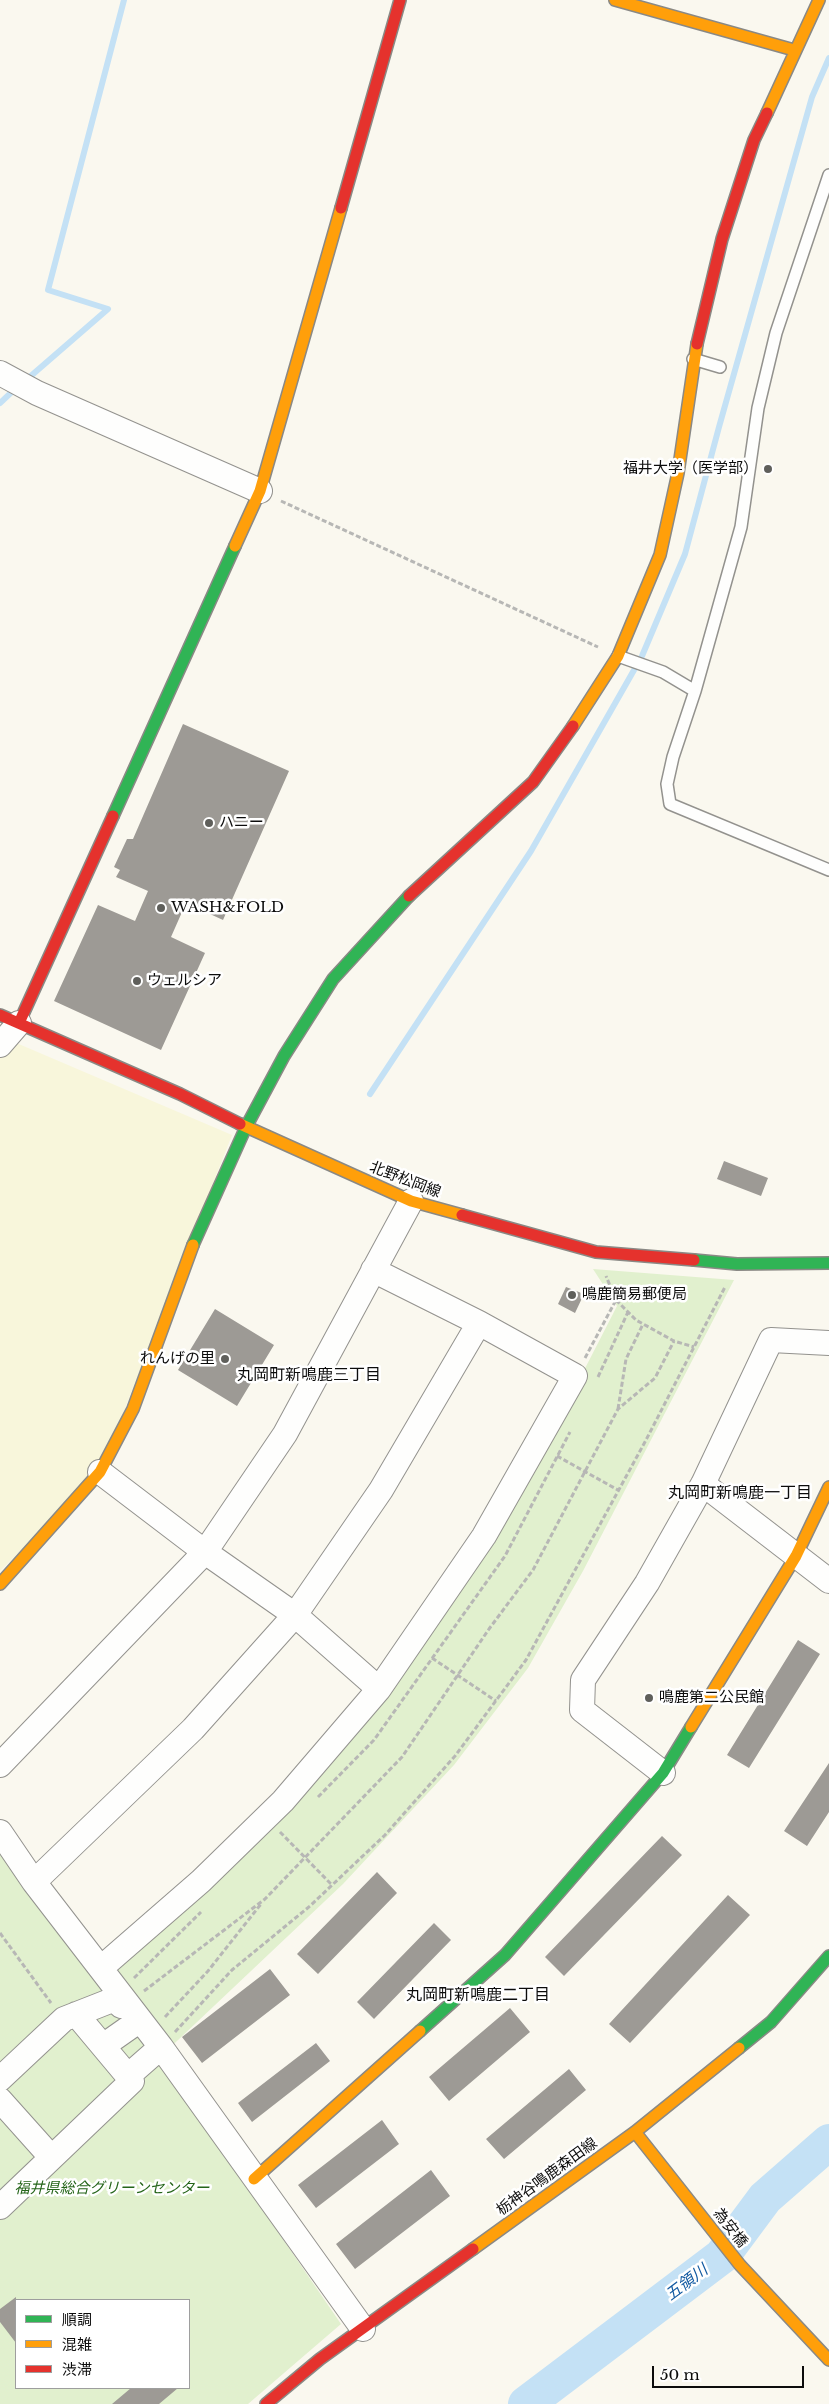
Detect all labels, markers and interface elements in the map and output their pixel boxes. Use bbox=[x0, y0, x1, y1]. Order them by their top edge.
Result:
place label: 福井大学（医学部） bbox=[623, 460, 758, 478]
marker: 福井大学（医学部） bbox=[762, 463, 774, 475]
place label: ハニー bbox=[219, 814, 264, 832]
marker: ハニー bbox=[203, 817, 215, 829]
place label: WASH&FOLD bbox=[171, 899, 284, 917]
marker: WASH&FOLD bbox=[155, 902, 167, 914]
place label: ウェルシア bbox=[147, 972, 222, 990]
marker: ウェルシア bbox=[131, 975, 143, 987]
street label: 北野松岡線 bbox=[367, 1158, 443, 1202]
place label: 鳴鹿簡易郵便局 bbox=[582, 1286, 687, 1304]
marker: 鳴鹿簡易郵便局 bbox=[566, 1289, 578, 1301]
place label: れんげの里 bbox=[140, 1350, 215, 1368]
marker: れんげの里 bbox=[219, 1353, 231, 1365]
district label: 丸岡町新鳴鹿三丁目 bbox=[237, 1365, 381, 1385]
district label: 丸岡町新鳴鹿一丁目 bbox=[668, 1483, 812, 1503]
place label: 鳴鹿第二公民館 bbox=[659, 1689, 764, 1707]
marker: 鳴鹿第二公民館 bbox=[643, 1692, 655, 1704]
district label: 丸岡町新鳴鹿二丁目 bbox=[406, 1985, 550, 2005]
street label: 栃神谷鳴鹿森田線 bbox=[493, 2134, 601, 2220]
park label: 福井県総合グリーンセンター bbox=[15, 2180, 209, 2198]
street label: 為安橋 bbox=[709, 2205, 751, 2251]
water label: 五領川 bbox=[662, 2261, 712, 2305]
legend bbox=[15, 2299, 190, 2389]
text: 順調 bbox=[62, 2310, 92, 2329]
text: 混雑 bbox=[62, 2335, 92, 2354]
scale bar bbox=[654, 2356, 806, 2388]
text: 渋滞 bbox=[62, 2360, 92, 2379]
text: 50 m bbox=[660, 2365, 700, 2384]

